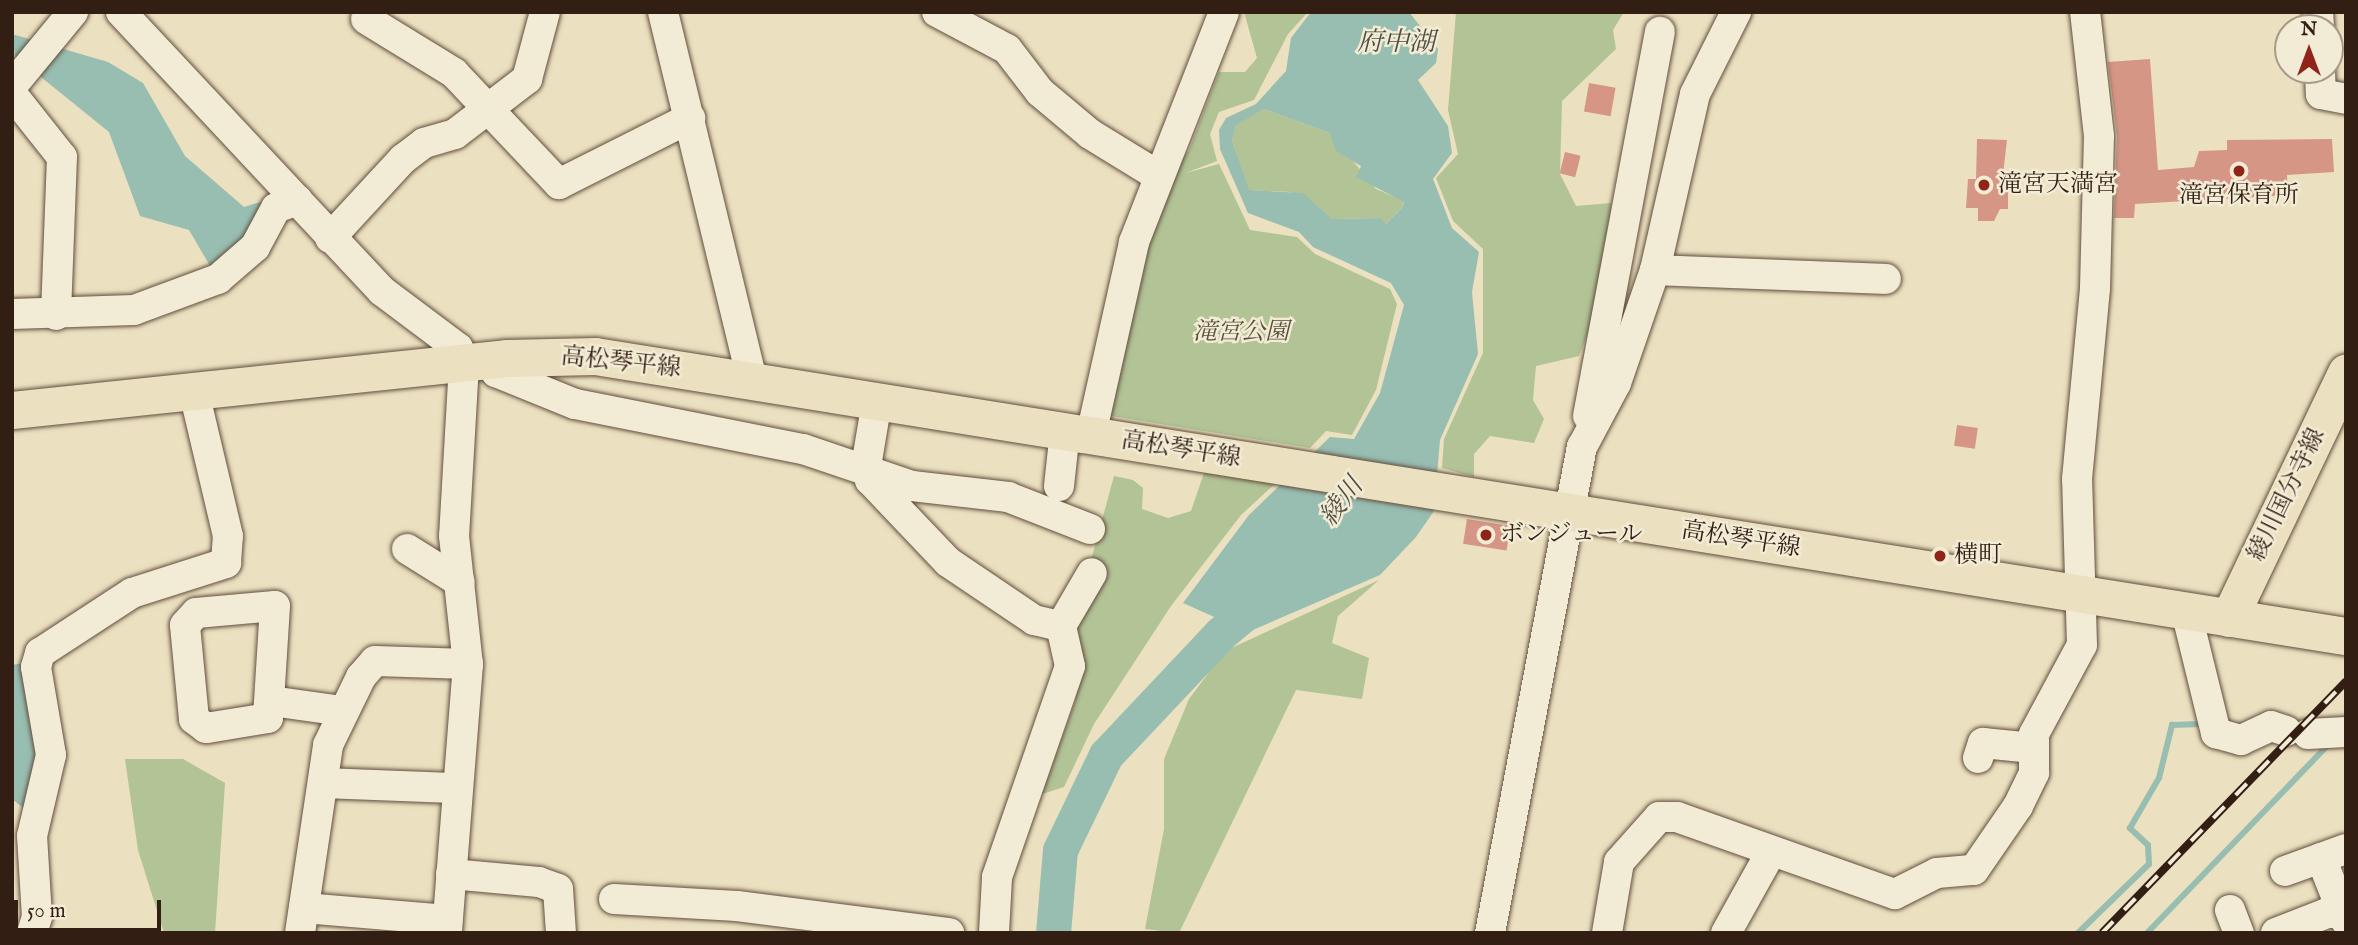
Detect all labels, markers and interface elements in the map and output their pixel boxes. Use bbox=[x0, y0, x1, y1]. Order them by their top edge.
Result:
north arrow bbox=[2274, 14, 2344, 84]
text: N bbox=[2301, 18, 2317, 42]
water label: 府中湖 bbox=[1357, 27, 1435, 59]
marker: 滝宮保育所 bbox=[2231, 163, 2247, 179]
place label: 滝宮天満宮 bbox=[1998, 171, 2118, 199]
marker: 滝宮天満宮 bbox=[1976, 177, 1992, 193]
place label: 滝宮保育所 bbox=[2179, 182, 2299, 210]
park label: 滝宮公園 bbox=[1193, 319, 1289, 347]
street label: 高松琴平線 bbox=[560, 342, 682, 384]
street label: 綾川国分寺線 bbox=[2242, 424, 2332, 566]
street label: 高松琴平線 bbox=[1119, 426, 1243, 474]
water label: 綾川 bbox=[1314, 472, 1370, 532]
street label: 高松琴平線 bbox=[1679, 516, 1803, 564]
place label: ボンジュール bbox=[1500, 521, 1644, 549]
marker: ボンジュール bbox=[1478, 527, 1494, 543]
place label: 横町 bbox=[1954, 542, 2002, 570]
marker: 横町 bbox=[1932, 548, 1948, 564]
scale bar bbox=[18, 886, 164, 930]
text: 50 m bbox=[27, 898, 66, 925]

